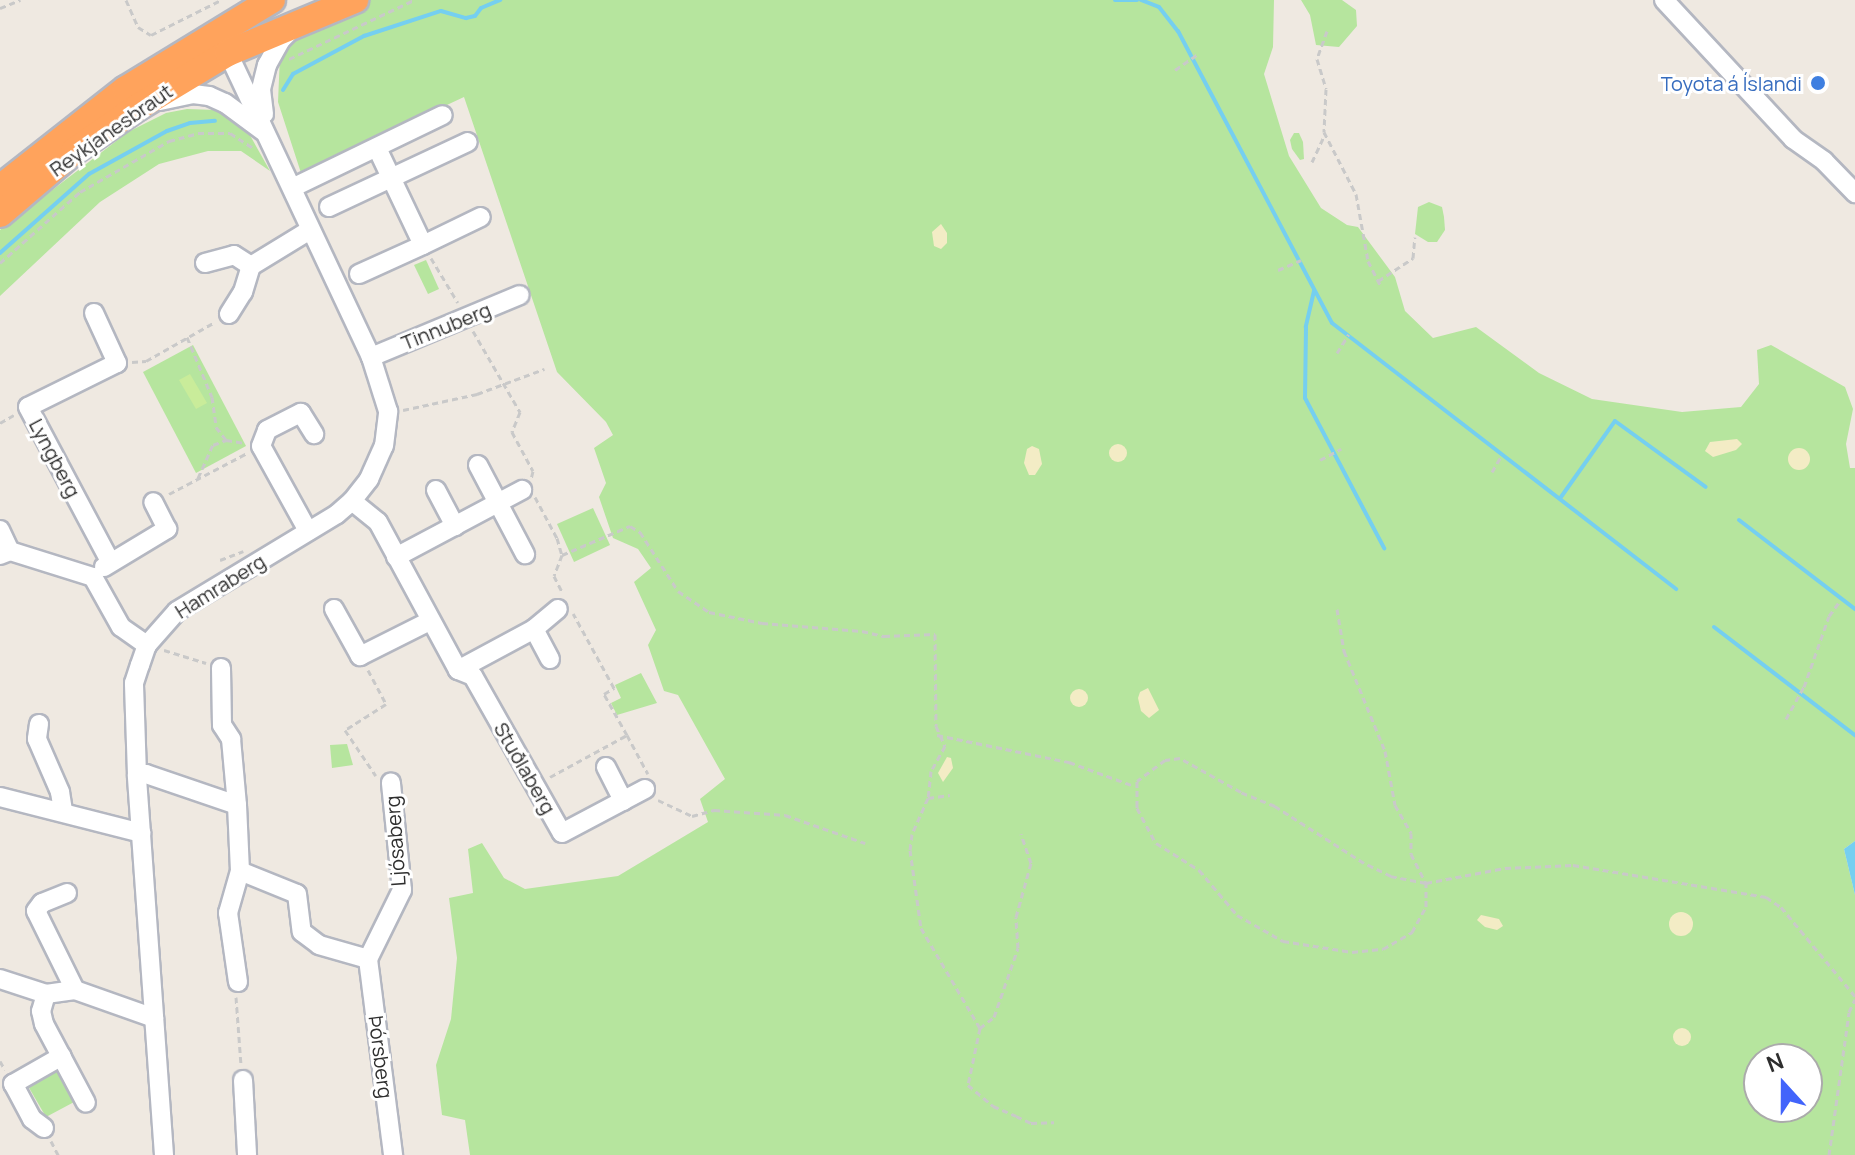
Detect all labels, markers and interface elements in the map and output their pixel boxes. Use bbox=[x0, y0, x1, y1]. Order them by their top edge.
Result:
place label: Toyota á Íslandi bbox=[1661, 71, 1802, 95]
marker: Toyota á Íslandi bbox=[1809, 74, 1827, 92]
street label: Reykjanesbraut bbox=[45, 79, 177, 181]
street label: Tinnuberg bbox=[398, 297, 494, 355]
street label: Lyngberg bbox=[24, 415, 86, 501]
street label: Hamraberg bbox=[170, 549, 270, 623]
street label: Stuðlaberg bbox=[489, 718, 561, 818]
street label: Ljósaberg bbox=[380, 795, 410, 887]
street label: Þórsberg bbox=[364, 1014, 398, 1100]
north arrow bbox=[1743, 1043, 1823, 1123]
text: N bbox=[1762, 1046, 1788, 1079]

